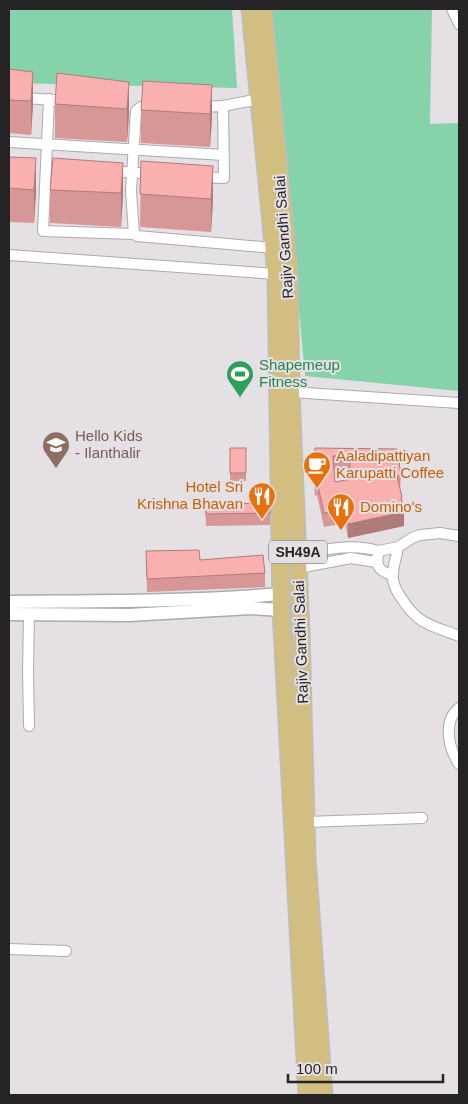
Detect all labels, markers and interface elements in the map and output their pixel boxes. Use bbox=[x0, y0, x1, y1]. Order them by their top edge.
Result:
street label: Rajiv Gandhi Salai bbox=[271, 175, 296, 299]
place label: Shapemeup Fitness bbox=[259, 356, 340, 390]
sports icon: Shapemeup Fitness bbox=[225, 359, 255, 398]
place label: Hello Kids - Ilanthalir bbox=[75, 427, 143, 461]
school or university icon: Hello Kids - Ilanthalir bbox=[41, 430, 71, 469]
place label: Aaladipattiyan Karupatti Coffee bbox=[336, 447, 444, 481]
cafe icon: Aaladipattiyan Karupatti Coffee bbox=[302, 450, 332, 489]
place label: Hotel Sri Krishna Bhavan bbox=[137, 478, 243, 512]
restaurant icon: Hotel Sri Krishna Bhavan bbox=[247, 481, 277, 520]
restaurant icon: Domino's bbox=[326, 492, 356, 531]
place label: Domino's bbox=[360, 498, 422, 515]
road number: SH49A bbox=[269, 540, 327, 564]
street label: Rajiv Gandhi Salai bbox=[290, 580, 311, 704]
scale bar bbox=[288, 1052, 443, 1084]
text: 100 m bbox=[296, 1060, 338, 1077]

